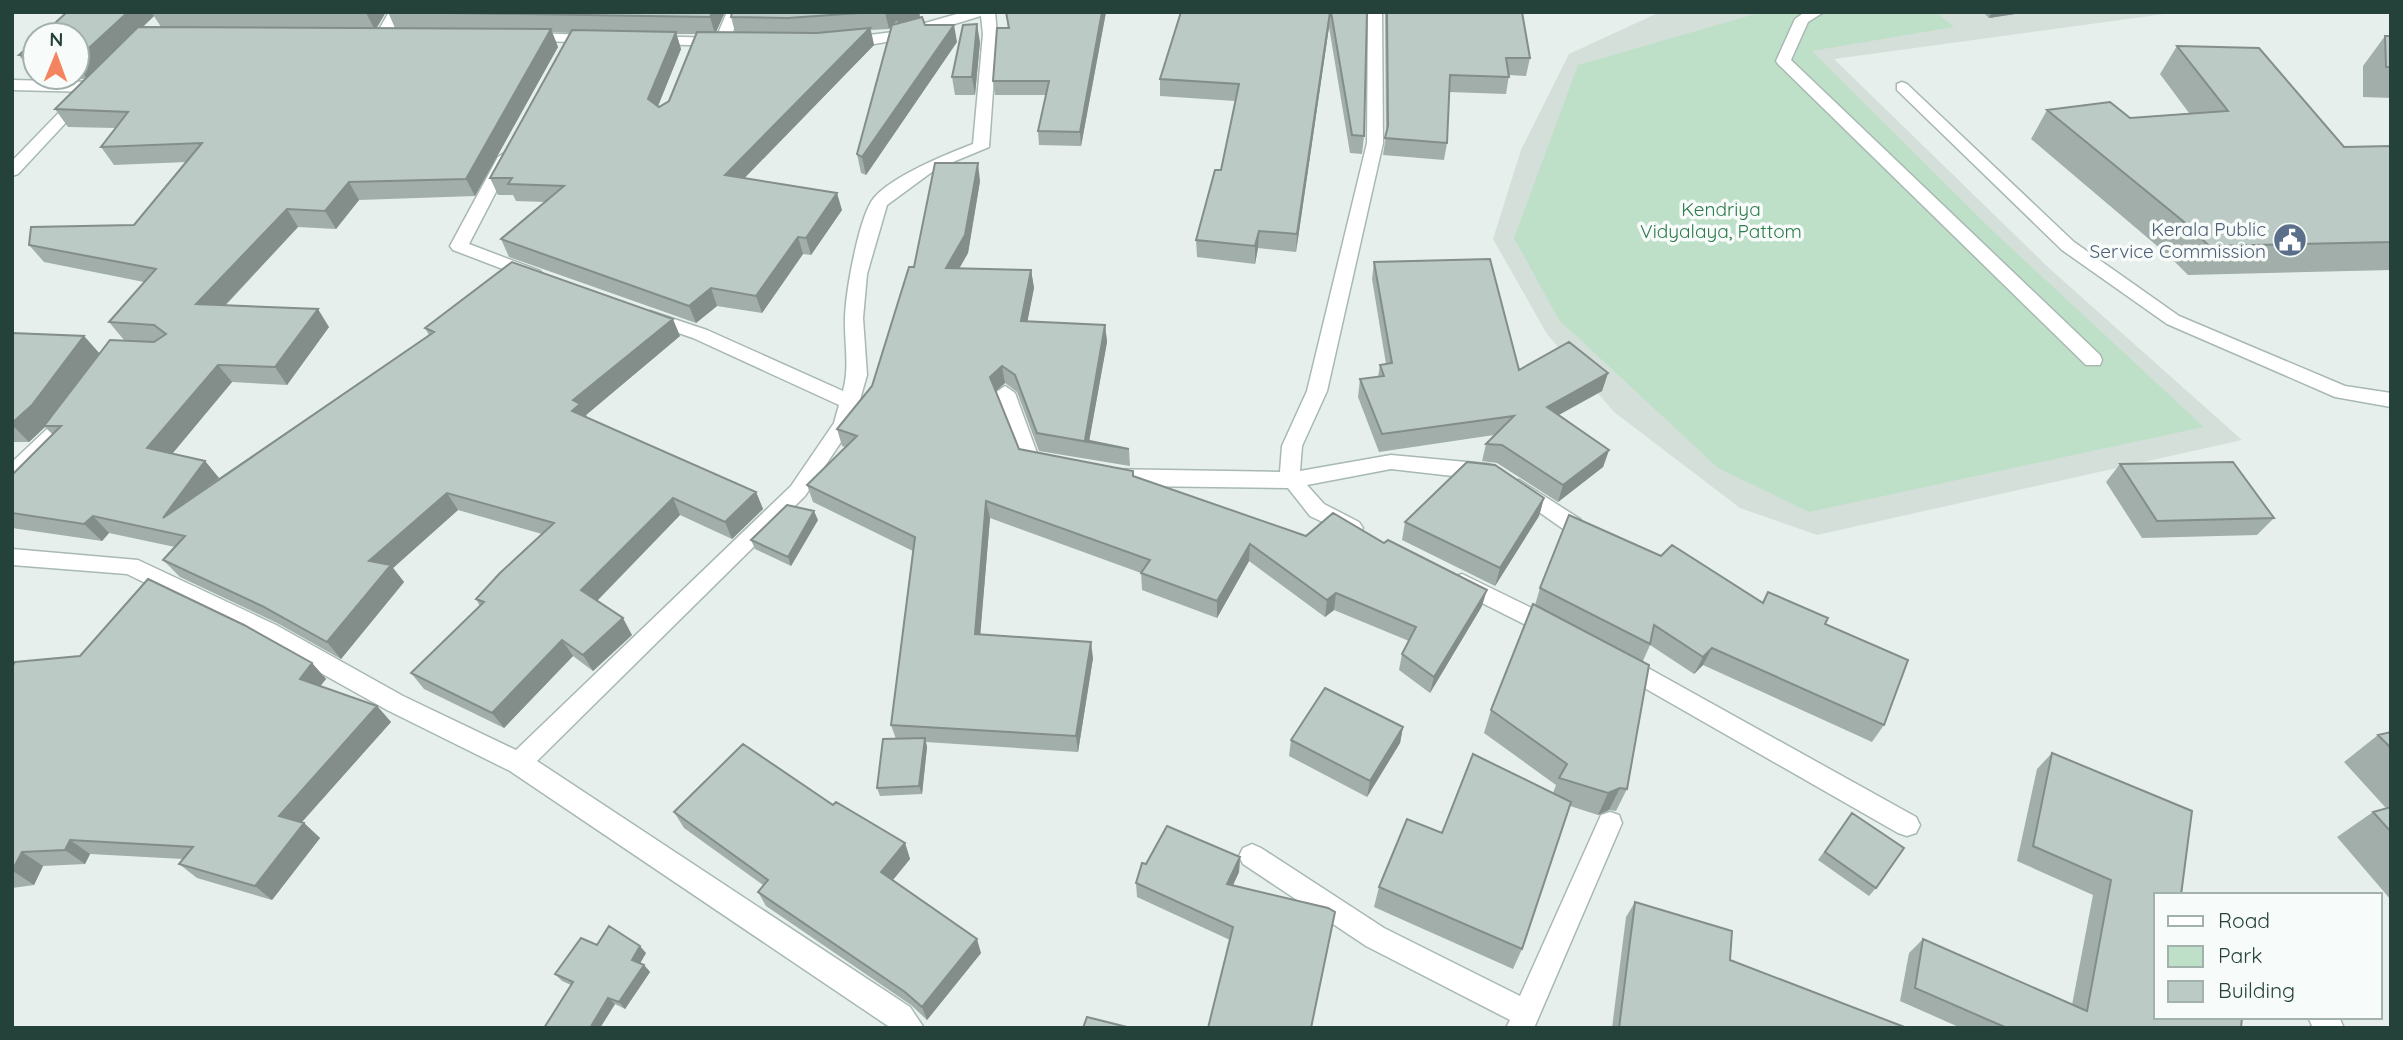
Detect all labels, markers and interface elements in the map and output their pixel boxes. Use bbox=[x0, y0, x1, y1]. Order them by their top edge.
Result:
north arrow bbox=[21, 21, 91, 91]
text: N bbox=[49, 27, 63, 51]
park label: Kendriya Vidyalaya, Pattom bbox=[1640, 197, 1802, 243]
place label: Kerala Public Service Commission bbox=[2089, 217, 2266, 263]
public building icon: Kerala Public Service Commission bbox=[2271, 221, 2309, 259]
legend bbox=[2154, 893, 2382, 1019]
text: Road bbox=[2218, 907, 2270, 933]
text: Park bbox=[2218, 942, 2262, 968]
text: Building bbox=[2218, 977, 2295, 1003]

